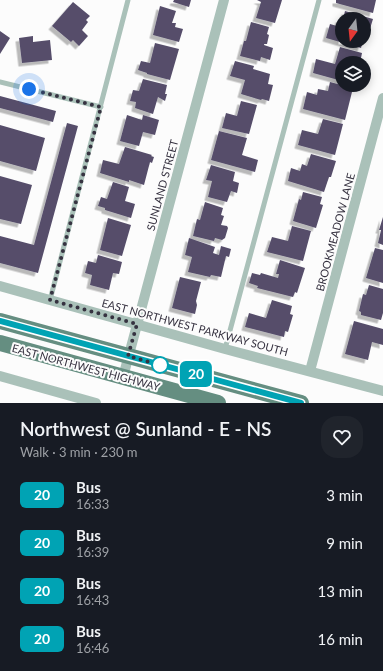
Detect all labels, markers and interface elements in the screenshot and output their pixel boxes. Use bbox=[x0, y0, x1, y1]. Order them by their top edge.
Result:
north arrow bbox=[335, 12, 371, 48]
map controls bbox=[335, 12, 371, 92]
button: layers bbox=[335, 56, 371, 92]
your location bbox=[19, 79, 39, 99]
street label: SUNLAND STREET bbox=[144, 138, 181, 232]
street label: BROOKMEADOW LANE bbox=[313, 171, 357, 293]
street label: EAST NORTHWEST PARKWAY SOUTH bbox=[100, 296, 290, 358]
street label: EAST NORTHWEST HIGHWAY bbox=[11, 341, 161, 393]
unlabelled marker bbox=[151, 356, 169, 374]
line badge: 20 bbox=[178, 361, 214, 387]
text: 20 bbox=[188, 365, 204, 382]
button: heart bbox=[321, 416, 363, 458]
text: Northwest @ Sunland - E - NS bbox=[20, 417, 271, 440]
text: Walk · 3 min · 230 m bbox=[20, 444, 138, 460]
text: Bus bbox=[76, 478, 101, 496]
text: 20 bbox=[34, 486, 50, 503]
text: 3 min bbox=[326, 486, 363, 504]
text: 16:33 bbox=[76, 496, 109, 512]
text: Bus bbox=[76, 526, 101, 544]
text: 20 bbox=[34, 534, 50, 551]
text: 9 min bbox=[326, 534, 363, 552]
text: 16:39 bbox=[76, 544, 109, 560]
text: Bus bbox=[76, 574, 101, 592]
text: 20 bbox=[34, 582, 50, 599]
text: 13 min bbox=[317, 582, 363, 600]
text: 16:43 bbox=[76, 592, 109, 608]
text: Bus bbox=[76, 622, 101, 640]
text: 20 bbox=[34, 630, 50, 647]
text: 16 min bbox=[317, 630, 363, 648]
text: 16:46 bbox=[76, 640, 109, 656]

